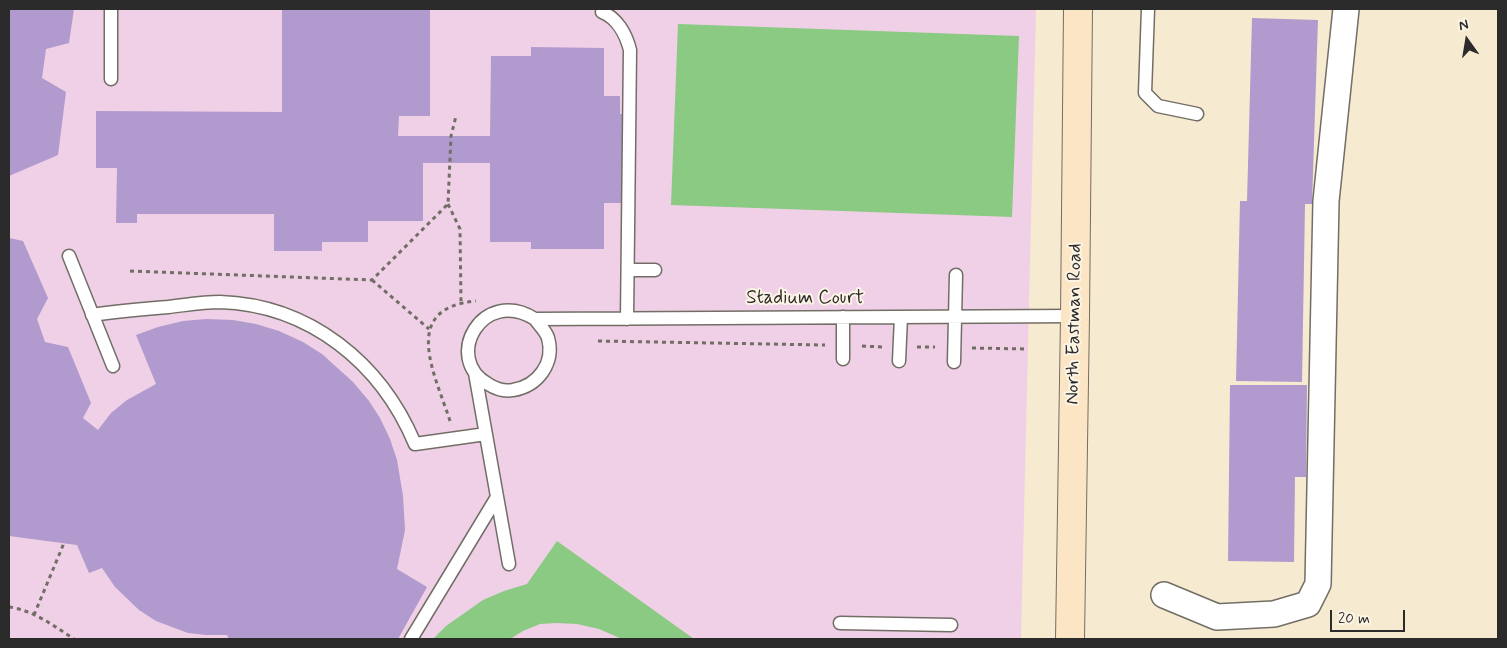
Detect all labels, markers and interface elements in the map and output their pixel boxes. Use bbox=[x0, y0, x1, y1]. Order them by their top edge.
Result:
north arrow bbox=[1442, 15, 1492, 65]
text: N bbox=[1457, 16, 1470, 35]
street label: North Eastman Road bbox=[1062, 243, 1088, 405]
street label: Stadium Court bbox=[746, 288, 864, 310]
scale bar bbox=[1332, 600, 1407, 632]
text: 20 m bbox=[1338, 609, 1370, 629]

